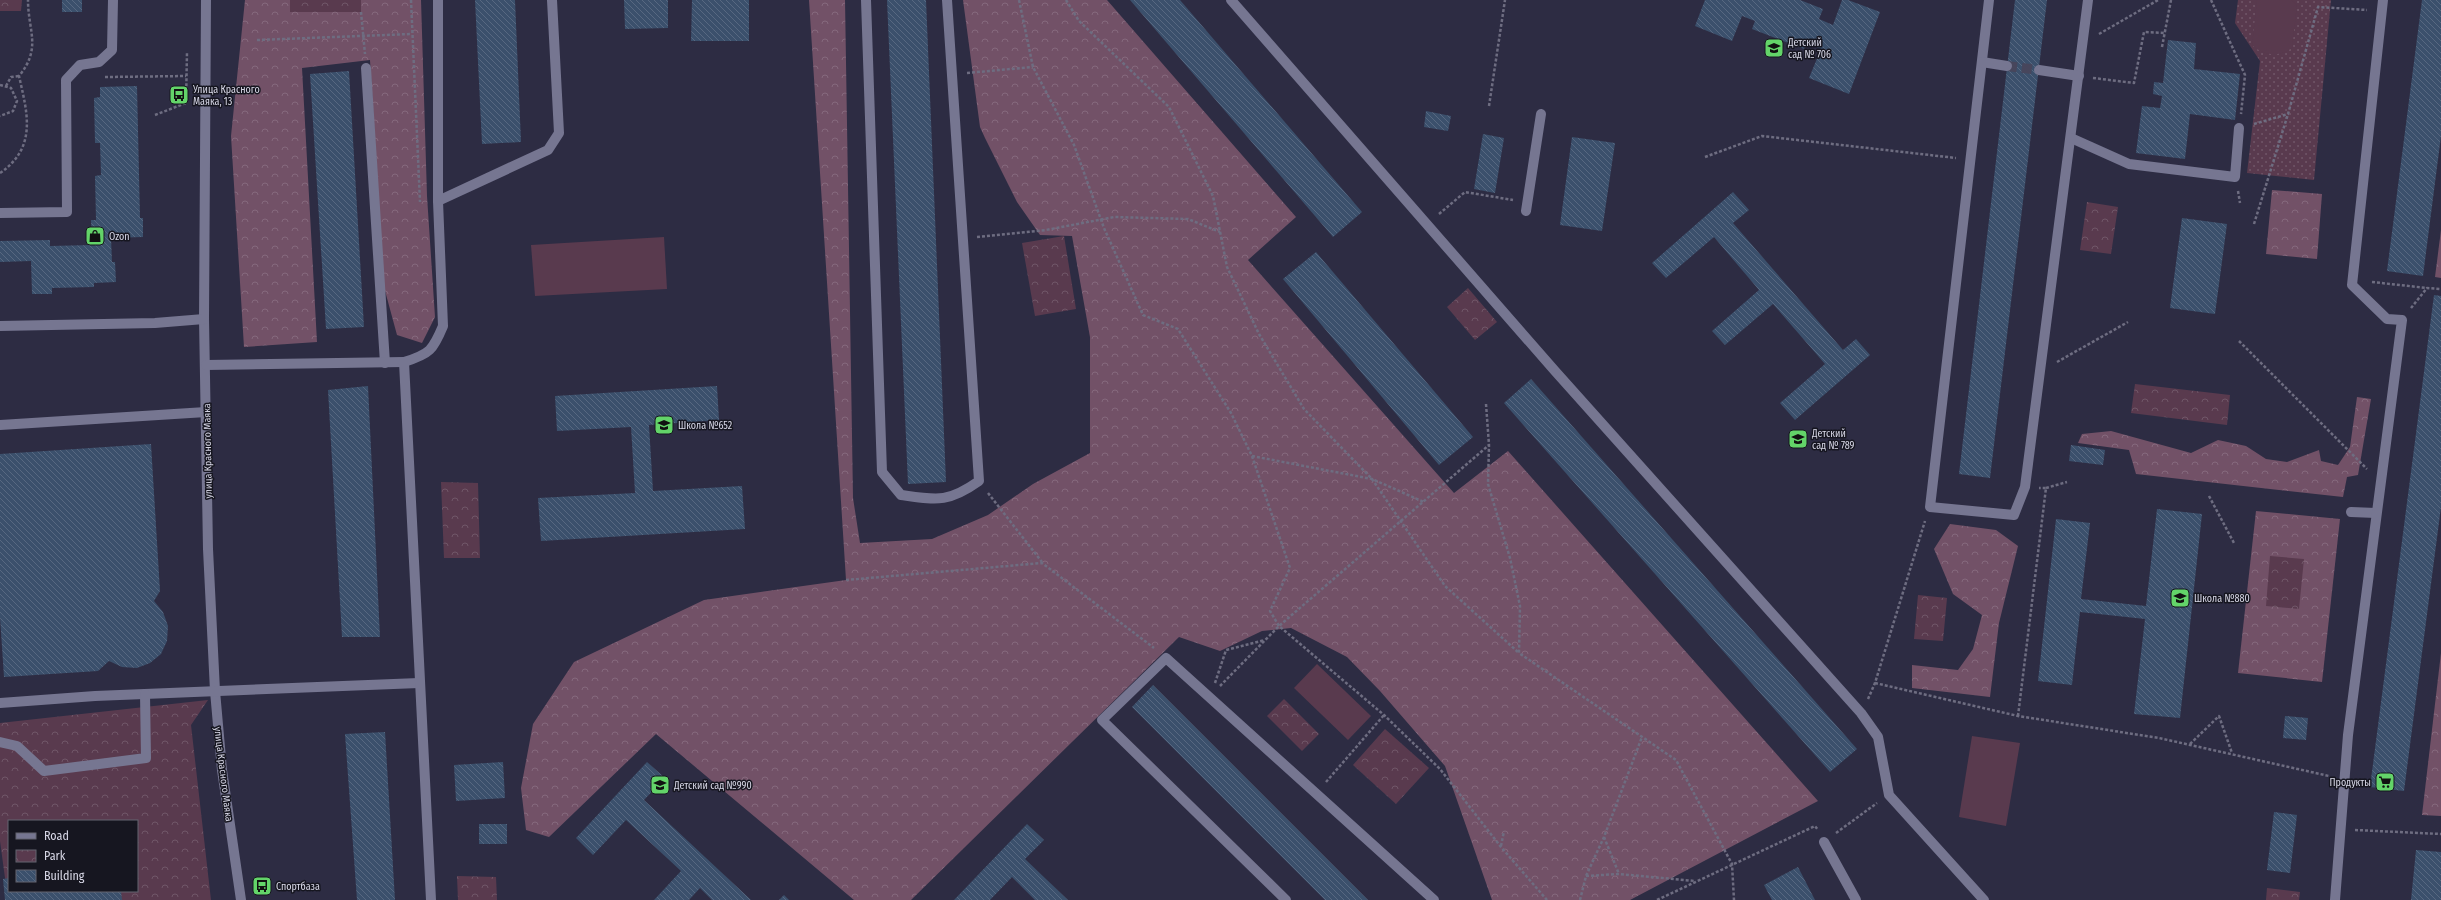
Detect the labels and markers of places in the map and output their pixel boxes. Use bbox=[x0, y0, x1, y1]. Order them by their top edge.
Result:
school or university icon: Детский сад № 706 bbox=[1763, 37, 1785, 59]
place label: Детский сад № 706 bbox=[1787, 37, 1831, 61]
bus stop icon: Улица Красного Маяка, 13 bbox=[168, 84, 190, 106]
place label: Улица Красного Маяка, 13 bbox=[192, 84, 260, 108]
shop icon: Ozon bbox=[84, 225, 106, 247]
place label: Ozon bbox=[109, 231, 130, 243]
school or university icon: Школа №652 bbox=[653, 414, 675, 436]
place label: Школа №652 bbox=[678, 420, 733, 432]
school or university icon: Детский сад № 789 bbox=[1787, 428, 1809, 450]
place label: Детский сад № 789 bbox=[1811, 428, 1855, 452]
school or university icon: Школа №880 bbox=[2169, 587, 2191, 609]
place label: Школа №880 bbox=[2194, 593, 2250, 605]
supermarket icon: Продукты bbox=[2374, 771, 2396, 793]
school or university icon: Детский сад №990 bbox=[649, 774, 671, 796]
place label: Продукты bbox=[2330, 777, 2371, 789]
place label: Детский сад №990 bbox=[673, 780, 752, 792]
bus stop icon: Спортбаза bbox=[251, 875, 273, 897]
place label: Спортбаза bbox=[276, 881, 320, 893]

